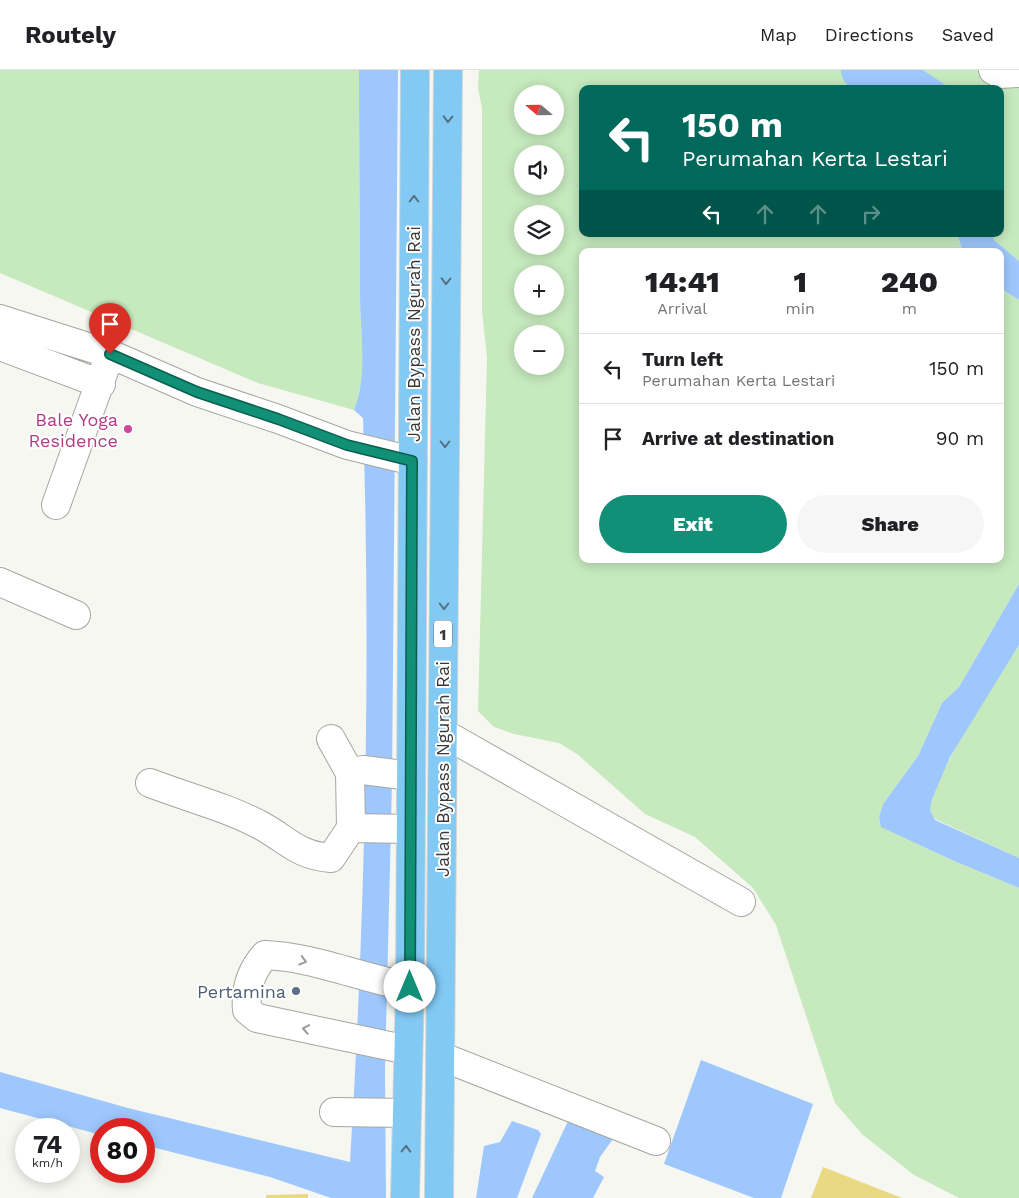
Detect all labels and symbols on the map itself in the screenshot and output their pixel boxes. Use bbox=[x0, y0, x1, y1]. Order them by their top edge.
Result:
north arrow bbox=[514, 85, 564, 135]
one-way arrow bbox=[442, 115, 453, 123]
one-way arrow bbox=[409, 195, 419, 203]
street label: Jalan Bypass Ngurah Rai bbox=[403, 226, 424, 442]
one-way arrow bbox=[441, 278, 451, 285]
pin bbox=[89, 303, 131, 354]
place label: Bale Yoga Residence bbox=[28, 409, 118, 451]
marker: Bale Yoga Residence bbox=[122, 423, 134, 435]
one-way arrow bbox=[440, 440, 450, 448]
one-way arrow bbox=[438, 602, 449, 610]
road number: 1 bbox=[434, 620, 452, 648]
street label: Jalan Bypass Ngurah Rai bbox=[432, 661, 453, 877]
one-way arrow bbox=[299, 955, 307, 965]
position arrow bbox=[383, 960, 435, 1012]
place label: Pertamina bbox=[197, 981, 286, 1002]
marker: Pertamina bbox=[290, 985, 302, 997]
one-way arrow bbox=[301, 1025, 310, 1035]
speed limit sign: 80 bbox=[90, 1118, 155, 1183]
one-way arrow bbox=[400, 1145, 411, 1153]

